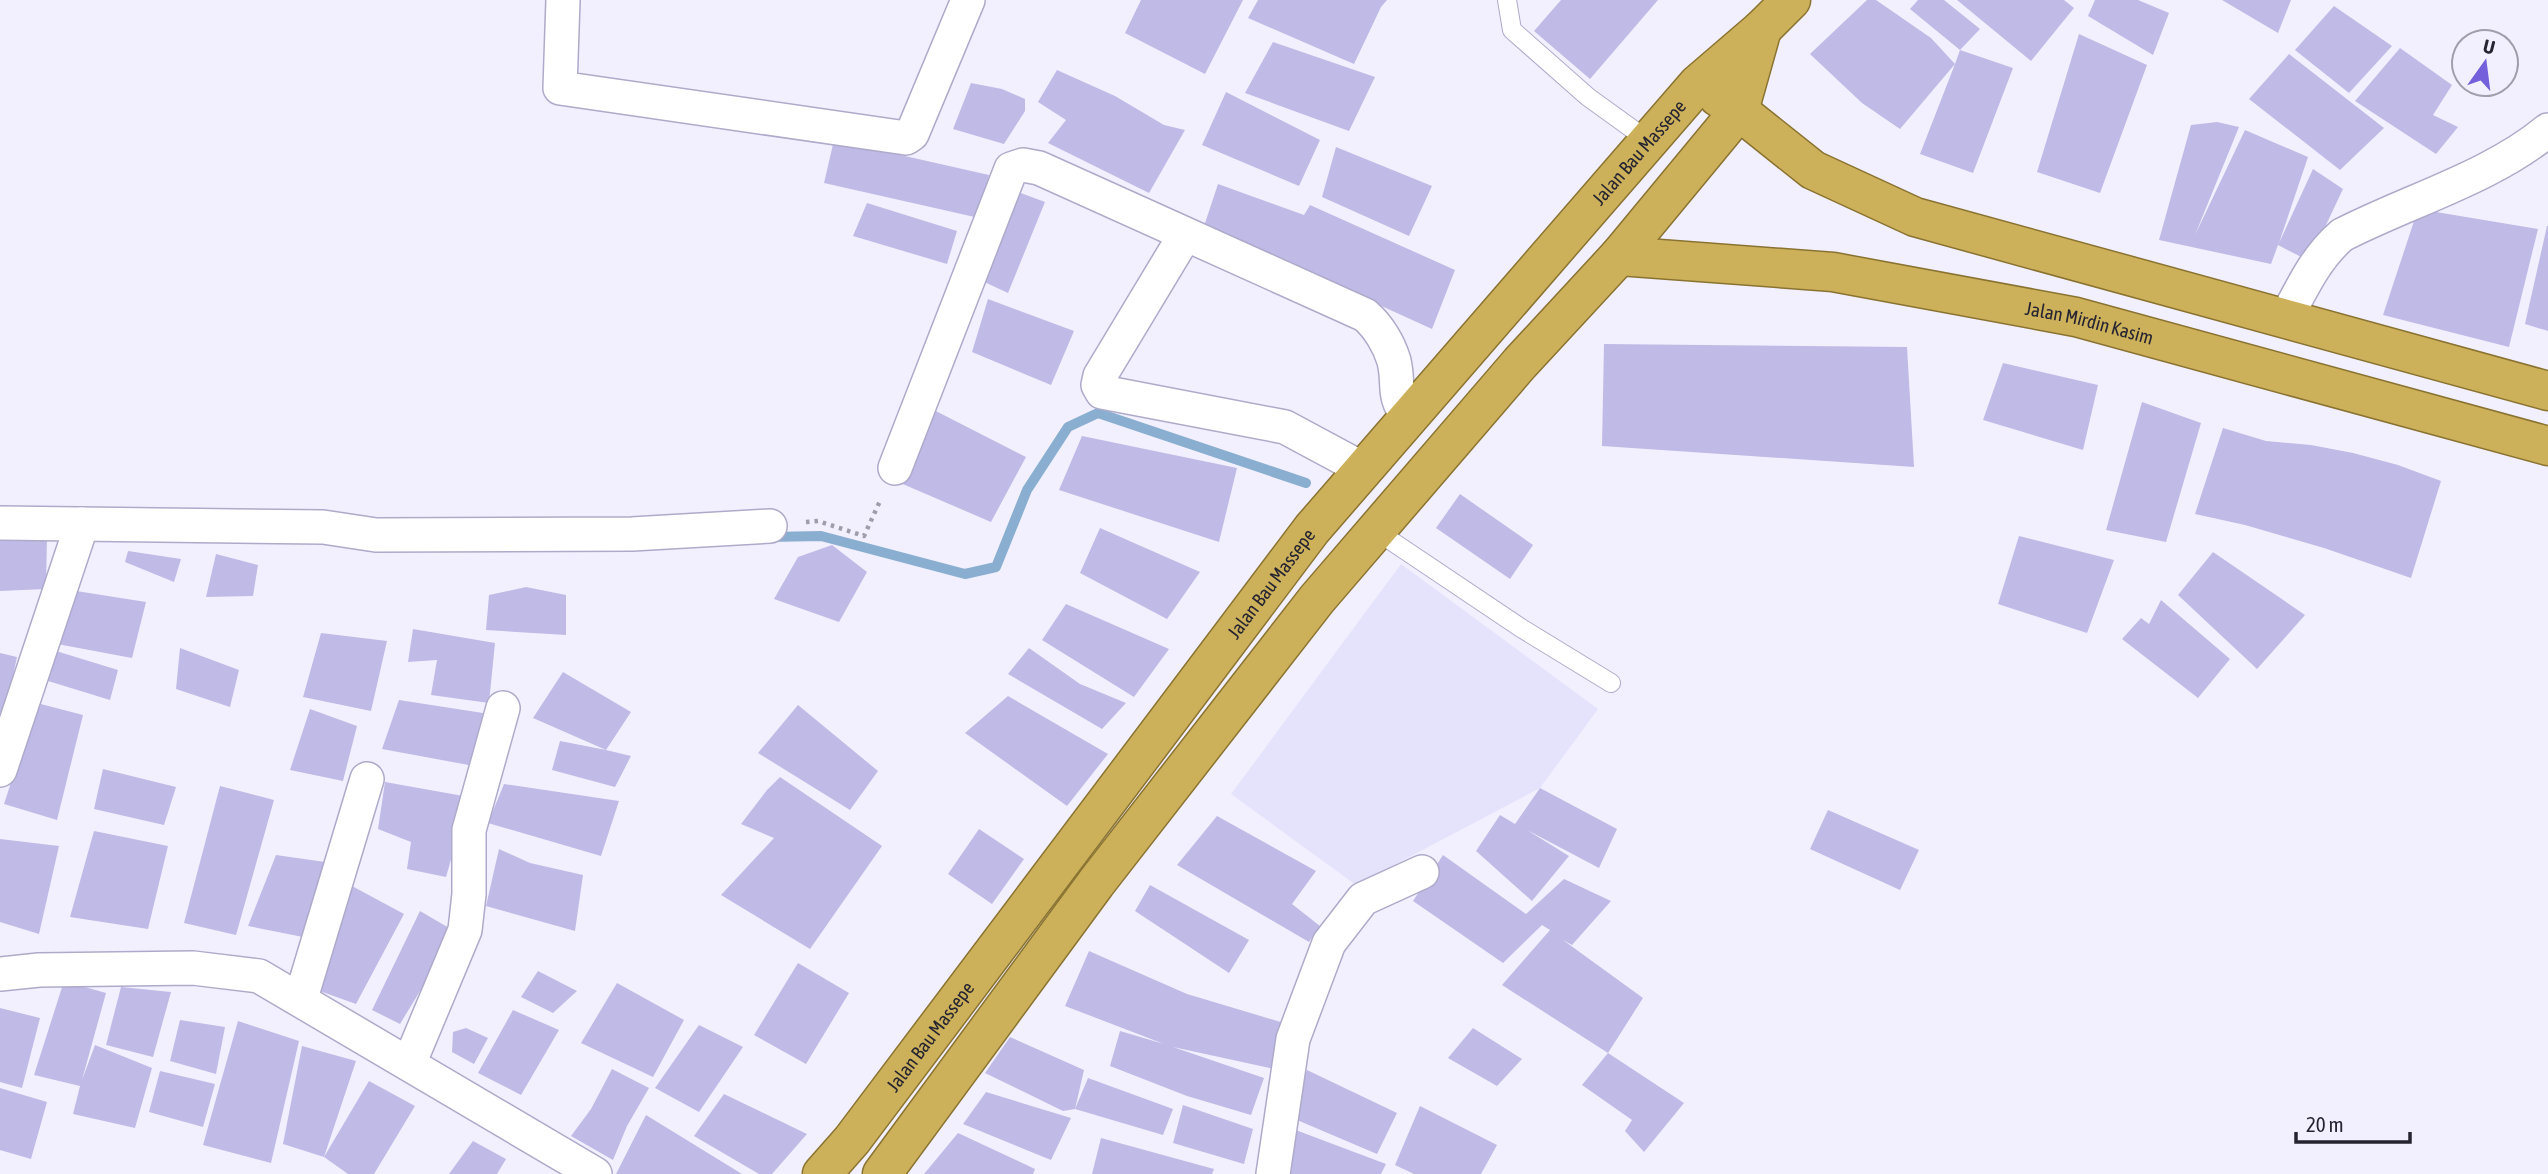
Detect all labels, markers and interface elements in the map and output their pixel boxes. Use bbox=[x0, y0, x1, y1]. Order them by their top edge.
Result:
north arrow bbox=[2450, 28, 2520, 98]
text: U bbox=[2481, 34, 2497, 59]
street label: Jalan Bau Massepe bbox=[1587, 95, 1690, 209]
street label: Jalan Mirdin Kasim bbox=[2024, 297, 2156, 349]
street label: Jalan Bau Massepe bbox=[1223, 524, 1319, 643]
street label: Jalan Bau Massepe bbox=[882, 977, 978, 1096]
scale bar bbox=[2296, 1100, 2410, 1144]
text: 20 m bbox=[2306, 1112, 2344, 1136]

